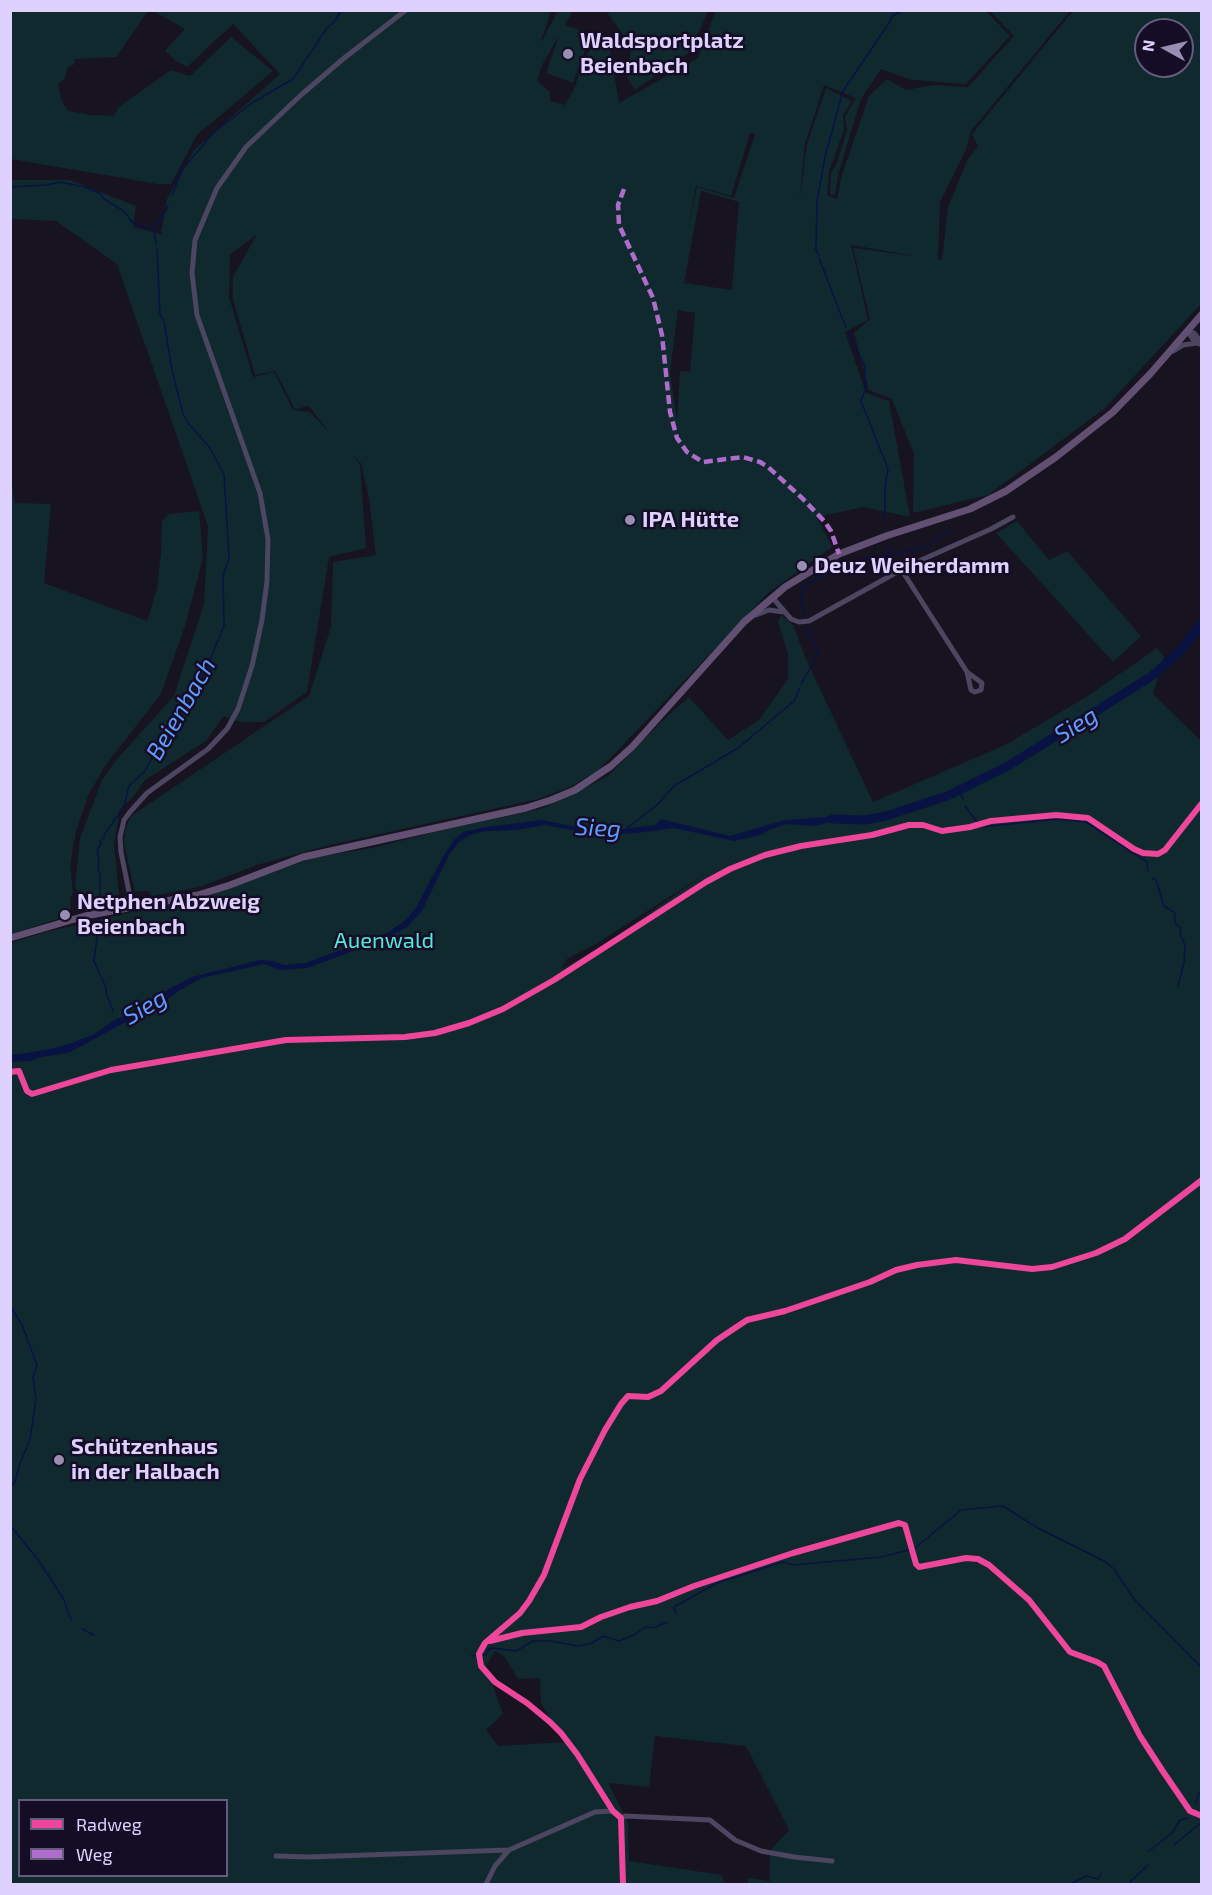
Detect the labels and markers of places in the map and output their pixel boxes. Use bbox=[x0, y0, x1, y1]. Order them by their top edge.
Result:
place label: Waldsportplatz Beienbach bbox=[580, 28, 744, 80]
marker: Waldsportplatz Beienbach bbox=[561, 47, 575, 61]
place label: IPA Hütte bbox=[642, 507, 739, 533]
marker: IPA Hütte bbox=[623, 513, 637, 527]
place label: Deuz Weiherdamm bbox=[814, 553, 1010, 579]
marker: Deuz Weiherdamm bbox=[795, 559, 809, 573]
place label: Netphen Abzweig Beienbach bbox=[77, 889, 260, 940]
marker: Netphen Abzweig Beienbach bbox=[58, 908, 72, 922]
place label: Schützenhaus in der Halbach bbox=[71, 1434, 220, 1486]
marker: Schützenhaus in der Halbach bbox=[52, 1453, 66, 1467]

